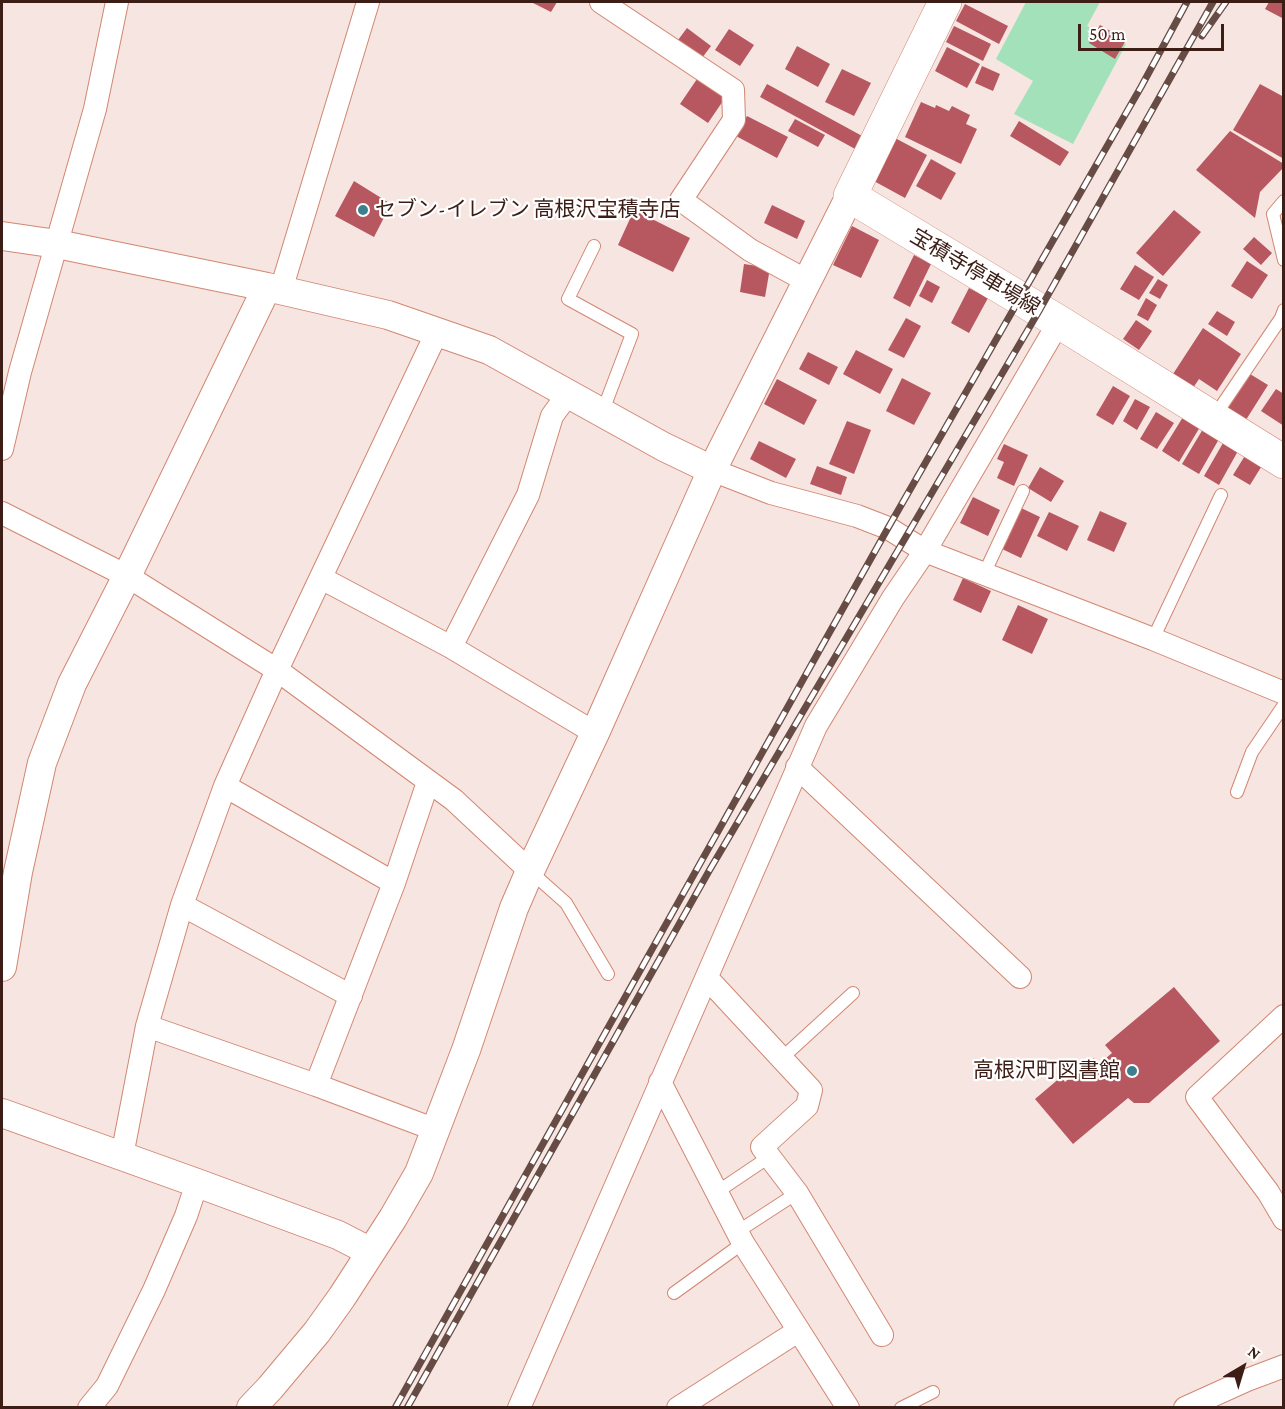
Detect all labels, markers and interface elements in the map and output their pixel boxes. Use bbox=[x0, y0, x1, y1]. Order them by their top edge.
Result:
scale bar bbox=[1081, 12, 1226, 50]
text: 50 m bbox=[1089, 24, 1126, 44]
place label: セブン-イレブン 高根沢宝積寺店 bbox=[375, 197, 681, 223]
marker: セブン-イレブン 高根沢宝積寺店 bbox=[356, 203, 370, 217]
street label: 宝積寺停車場線 bbox=[906, 223, 1044, 321]
place label: 高根沢町図書館 bbox=[973, 1058, 1120, 1084]
marker: 高根沢町図書館 bbox=[1125, 1064, 1139, 1078]
north arrow bbox=[1213, 1337, 1273, 1397]
text: N bbox=[1245, 1342, 1264, 1362]

